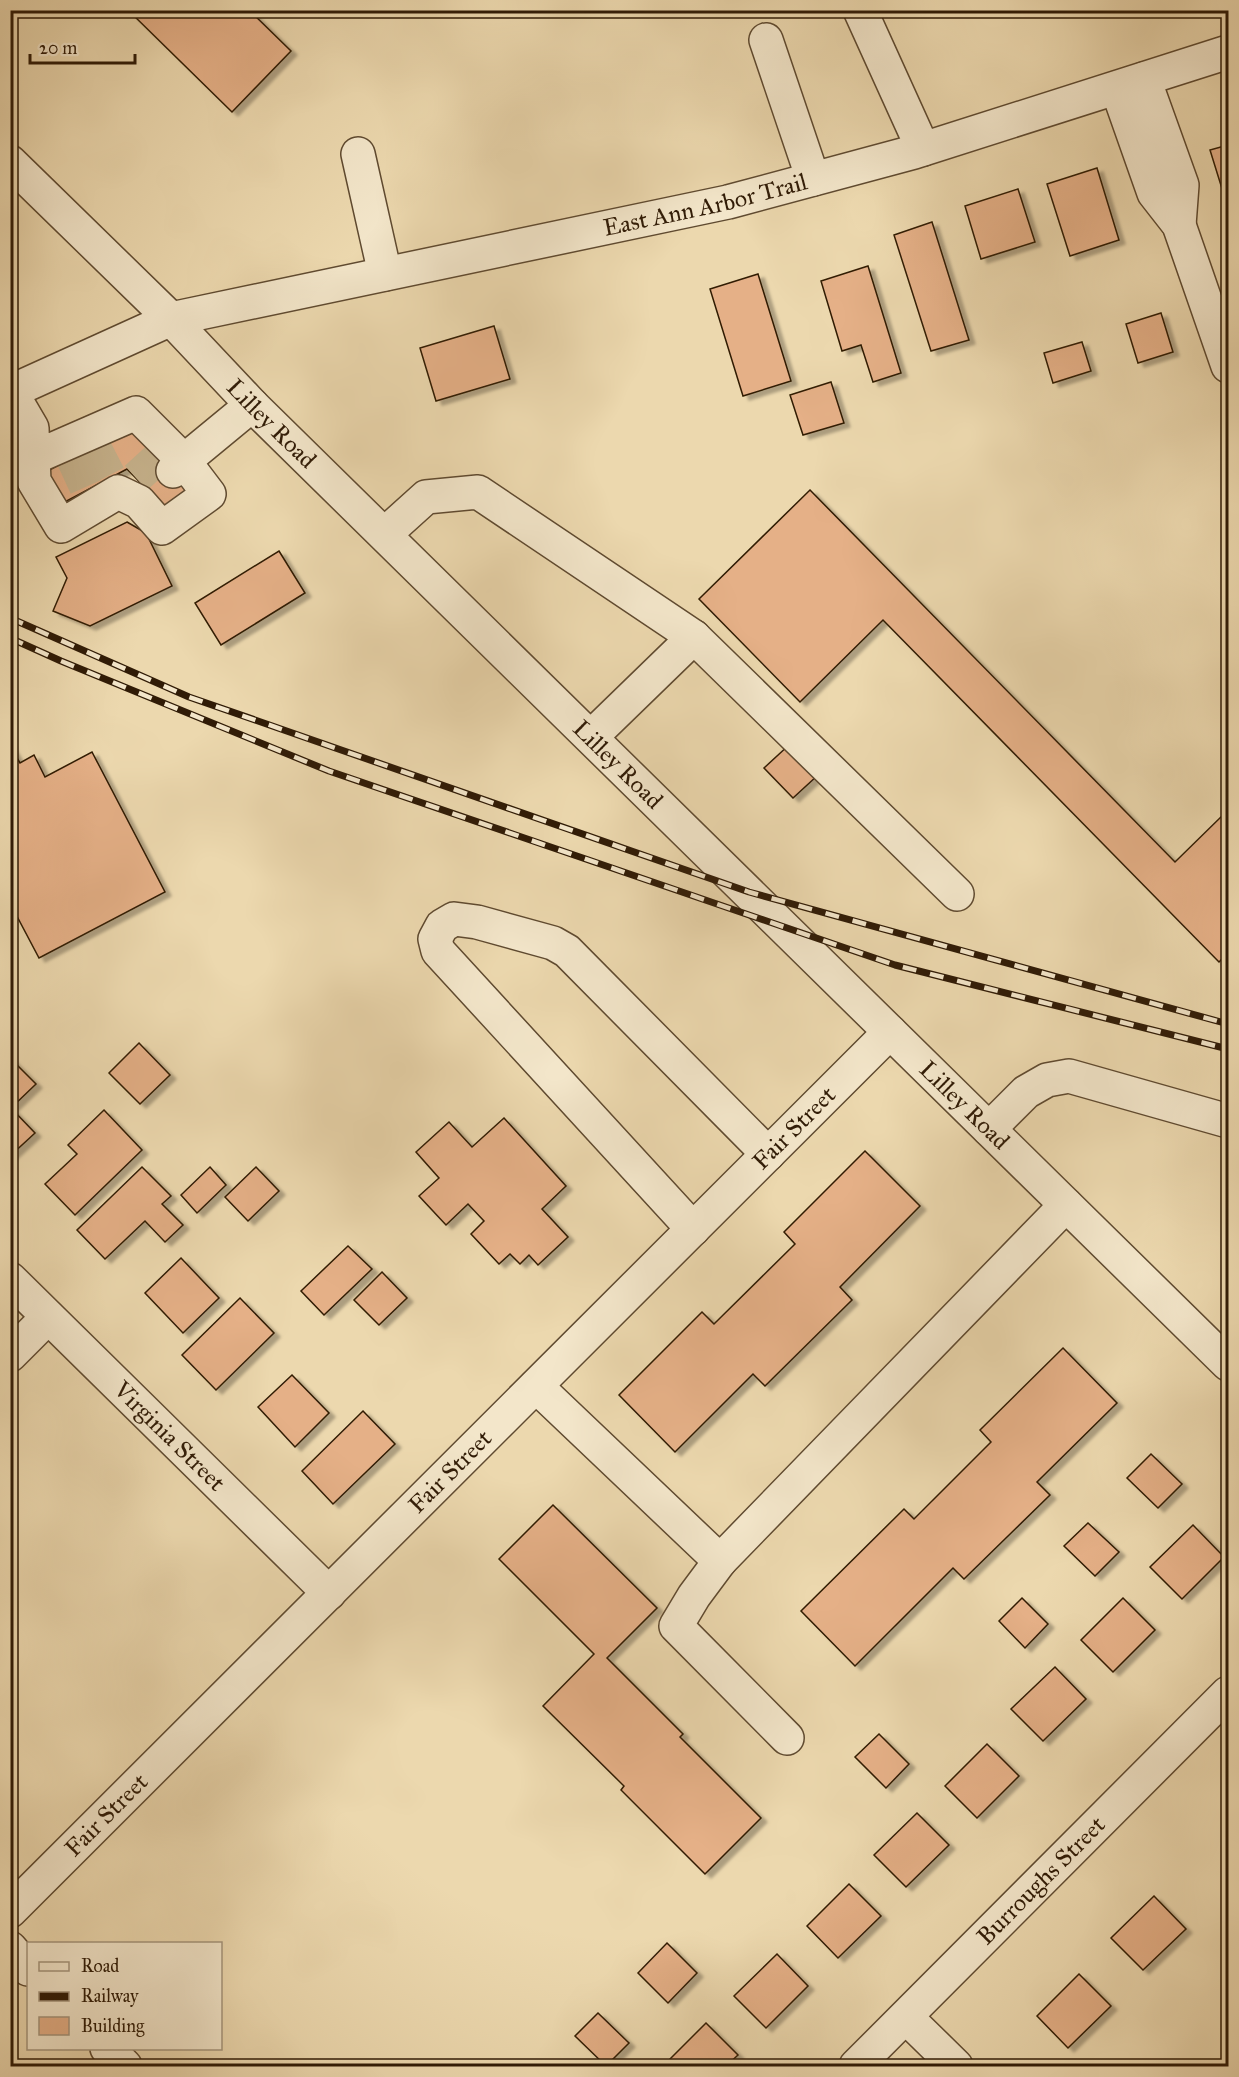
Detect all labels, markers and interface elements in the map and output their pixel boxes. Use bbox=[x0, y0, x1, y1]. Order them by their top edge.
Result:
scale bar bbox=[30, 27, 135, 65]
text: 20 m bbox=[39, 37, 77, 59]
street label: East Ann Arbor Trail bbox=[600, 166, 811, 243]
street label: Lilley Road bbox=[220, 373, 323, 475]
street label: Lilley Road bbox=[566, 714, 669, 815]
street label: Lilley Road bbox=[913, 1054, 1016, 1156]
street label: Fair Street bbox=[746, 1080, 842, 1176]
street label: Virginia Street bbox=[107, 1374, 232, 1498]
street label: Fair Street bbox=[402, 1423, 498, 1519]
street label: Fair Street bbox=[58, 1767, 155, 1863]
street label: Burroughs Street bbox=[970, 1809, 1112, 1951]
legend bbox=[27, 1942, 222, 2050]
text: Road bbox=[81, 1955, 119, 1977]
text: Railway bbox=[81, 1985, 139, 2007]
text: Building bbox=[81, 2015, 145, 2038]

